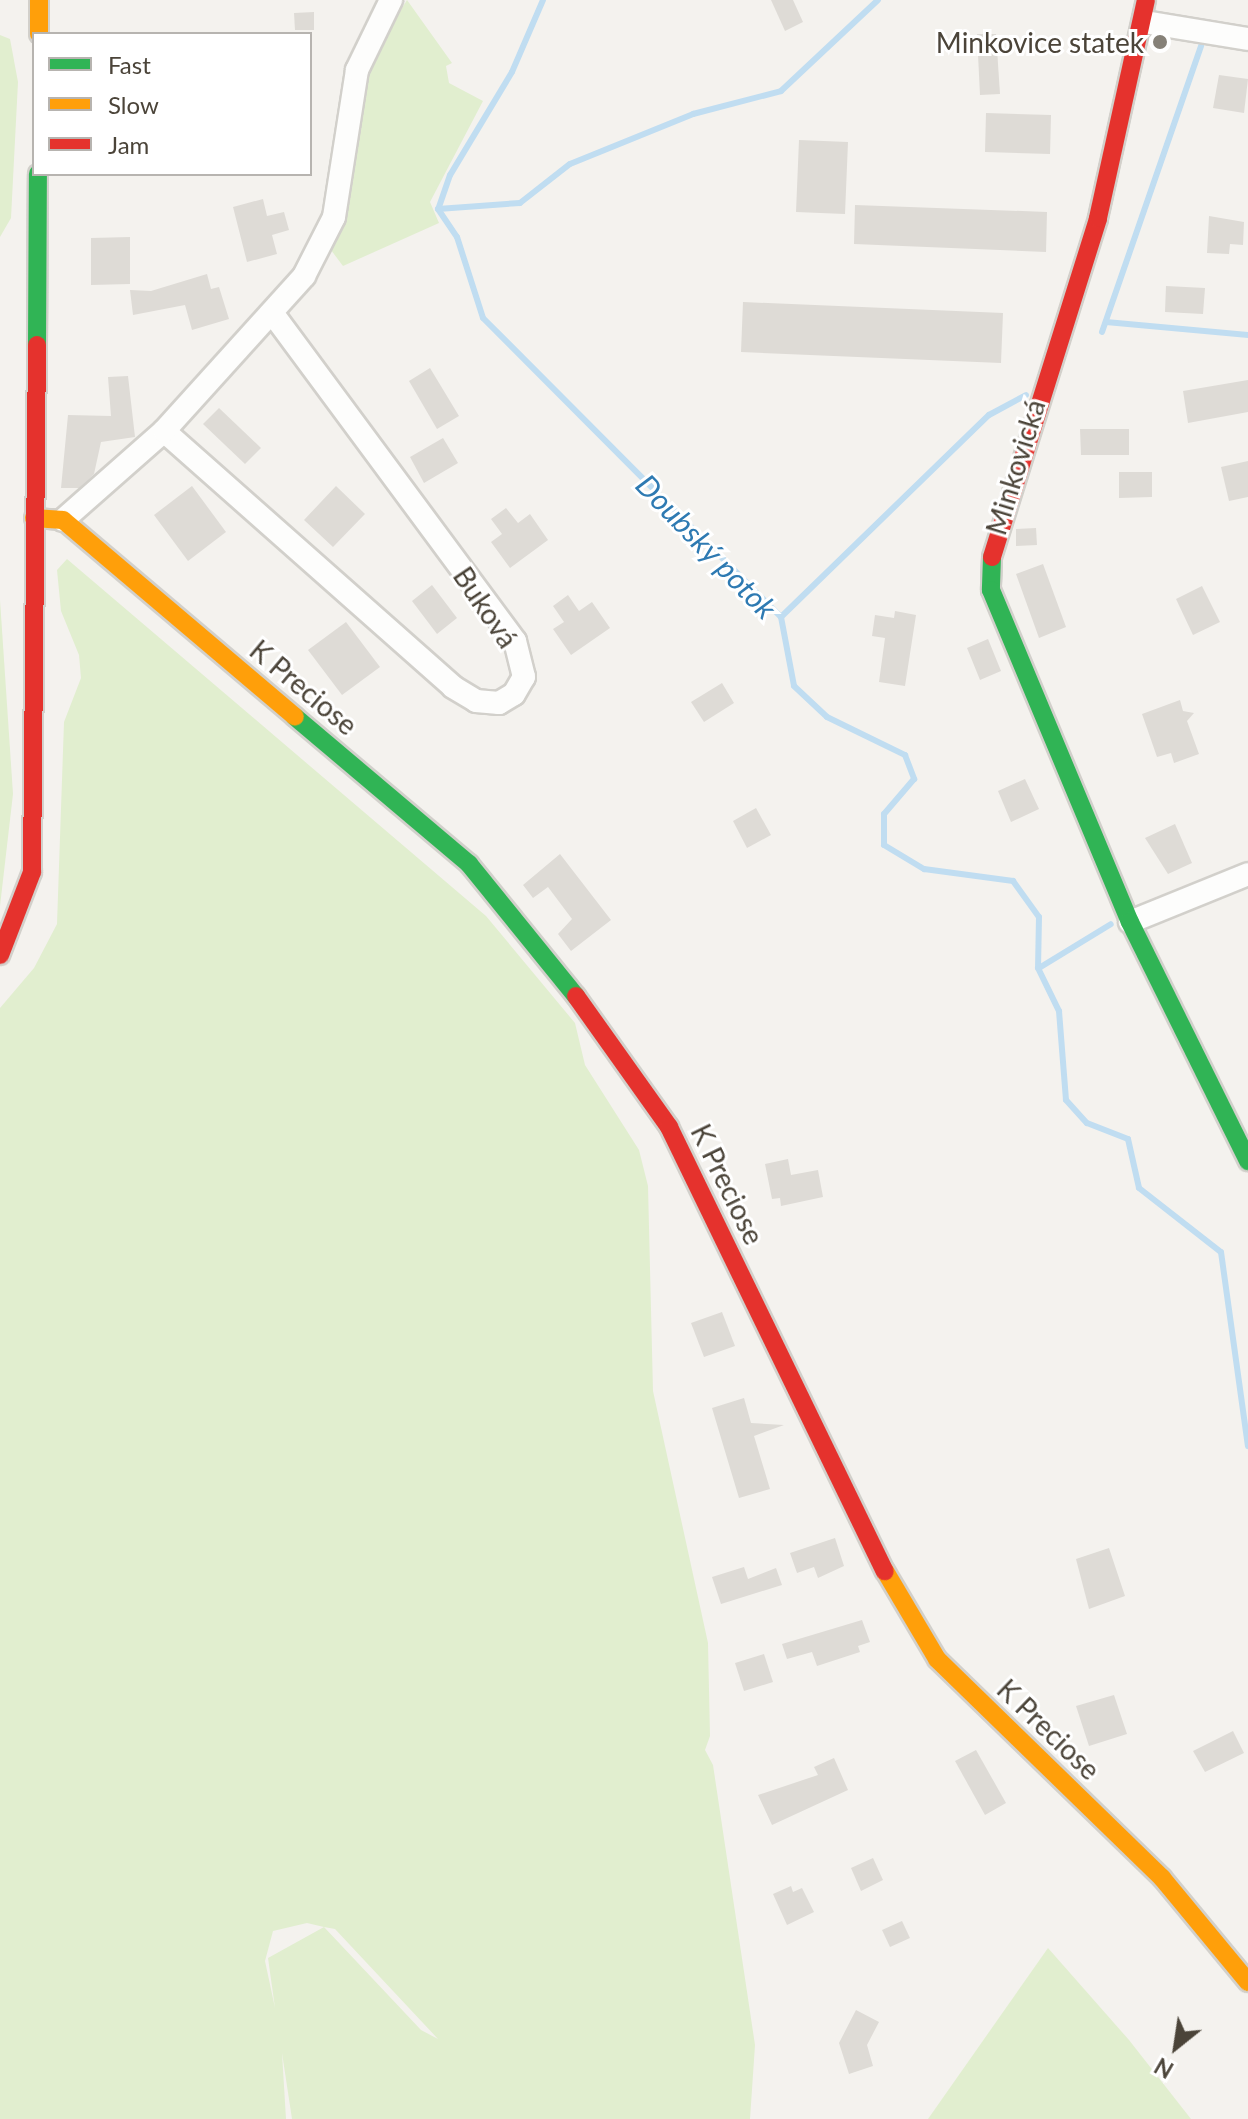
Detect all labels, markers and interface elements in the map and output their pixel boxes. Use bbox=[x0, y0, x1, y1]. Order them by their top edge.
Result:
place label: Minkovice statek bbox=[936, 25, 1144, 59]
legend bbox=[32, 32, 312, 176]
marker: Minkovice statek bbox=[1151, 33, 1169, 51]
text: Fast bbox=[108, 50, 151, 79]
text: Slow bbox=[108, 90, 159, 119]
text: Jam bbox=[108, 130, 149, 159]
street label: Minkovická bbox=[979, 395, 1051, 539]
water label: Doubský potok bbox=[629, 466, 785, 626]
street label: Buková bbox=[447, 560, 525, 654]
street label: K Preciose bbox=[244, 632, 364, 742]
street label: K Preciose bbox=[685, 1118, 771, 1250]
street label: K Preciose bbox=[991, 1672, 1107, 1786]
north arrow bbox=[1136, 2007, 1216, 2087]
text: N bbox=[1150, 2052, 1178, 2084]

